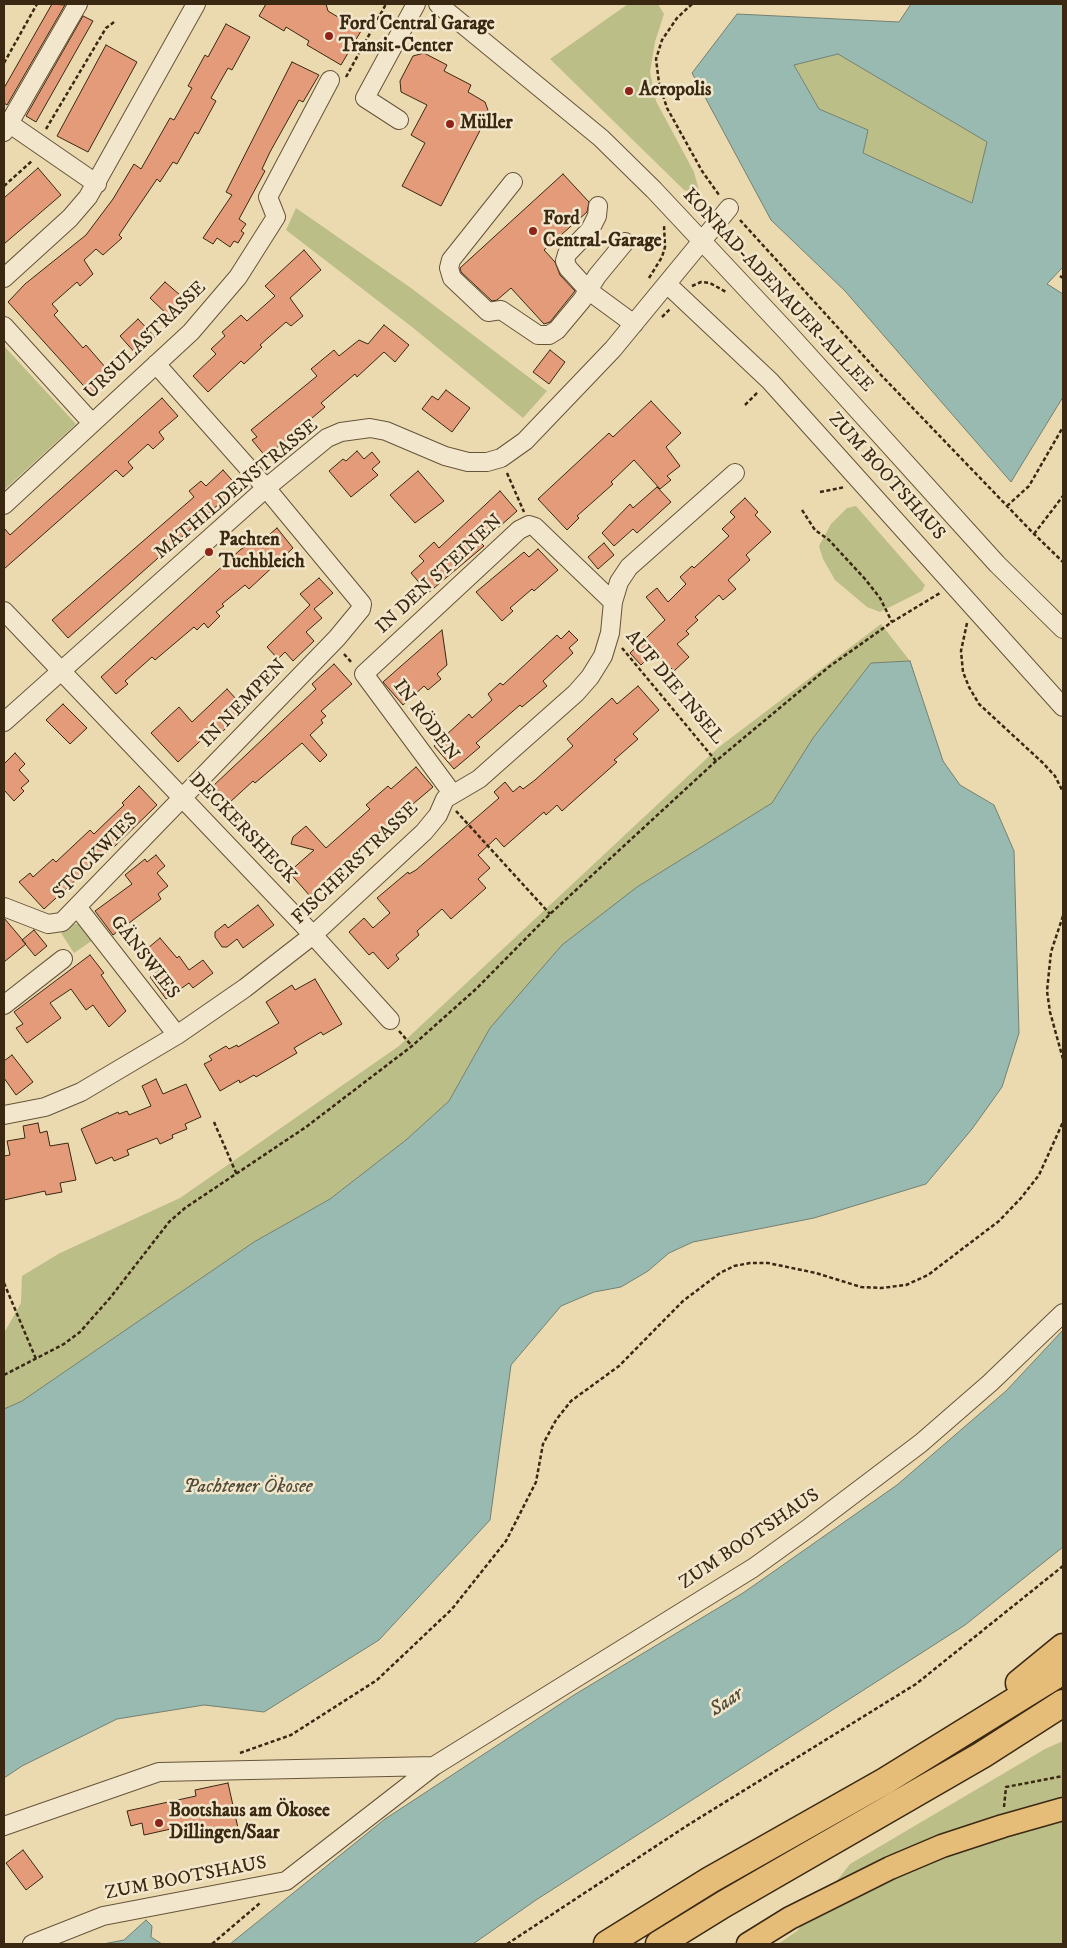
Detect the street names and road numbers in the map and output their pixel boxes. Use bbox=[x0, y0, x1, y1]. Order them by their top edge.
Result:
street label: KONRAD-ADENAUER-ALLEE bbox=[677, 185, 877, 397]
street label: URSULASTRASSE bbox=[80, 277, 212, 405]
street label: ZUM BOOTSHAUS bbox=[823, 408, 949, 546]
street label: MATHILDENSTRASSE bbox=[151, 415, 323, 565]
street label: IN DEN STEINEN bbox=[372, 510, 508, 640]
street label: AUF DIE INSEL bbox=[620, 626, 728, 750]
street label: IN NEMPEN bbox=[196, 655, 292, 753]
street label: IN RÖDEN bbox=[387, 676, 463, 766]
street label: DECKERSHECK bbox=[184, 769, 300, 889]
street label: FISCHERSTRASSE bbox=[288, 798, 424, 930]
street label: STOCKWIES bbox=[49, 809, 143, 905]
street label: GÄNSWIES bbox=[104, 912, 184, 1004]
street label: ZUM BOOTSHAUS bbox=[676, 1485, 824, 1595]
street label: ZUM BOOTSHAUS bbox=[103, 1852, 269, 1906]

